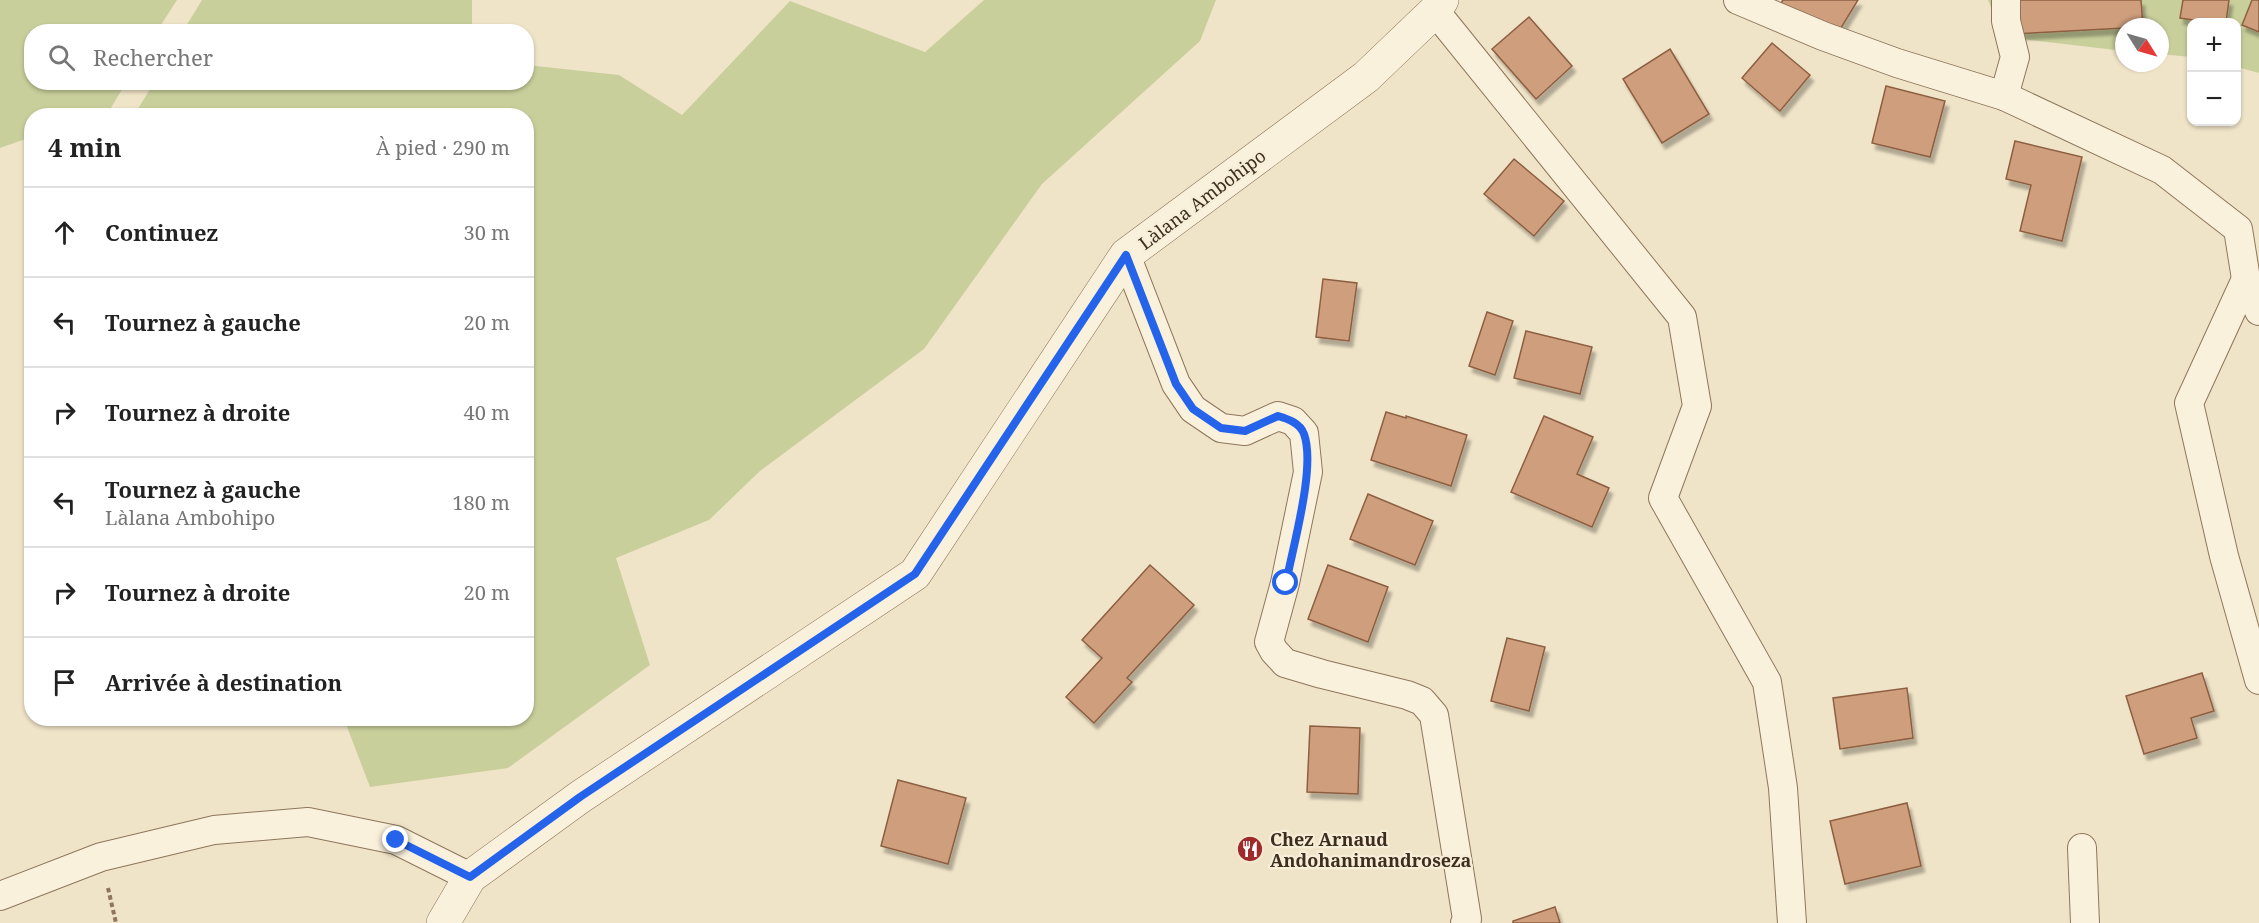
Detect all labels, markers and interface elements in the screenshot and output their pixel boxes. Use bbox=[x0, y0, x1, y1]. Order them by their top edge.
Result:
north arrow bbox=[2115, 18, 2169, 72]
map controls bbox=[2187, 18, 2241, 126]
button: + bbox=[2187, 18, 2241, 72]
search box bbox=[24, 24, 534, 90]
icon: search bbox=[45, 41, 78, 74]
text: Rechercher bbox=[93, 42, 213, 72]
button: − bbox=[2187, 72, 2241, 126]
text: 4 min bbox=[48, 129, 122, 165]
text: À pied · 290 m bbox=[376, 134, 510, 161]
street label: Làlana Ambohipo bbox=[1134, 143, 1270, 255]
icon: ahead bbox=[48, 216, 81, 249]
text: Continuez bbox=[105, 217, 218, 247]
text: 30 m bbox=[464, 219, 510, 246]
icon: left bbox=[48, 306, 81, 339]
text: Tournez à gauche bbox=[105, 307, 301, 337]
text: 20 m bbox=[464, 309, 510, 336]
icon: right bbox=[48, 396, 81, 429]
text: Tournez à droite bbox=[105, 397, 290, 427]
text: 40 m bbox=[464, 399, 510, 426]
text: Tournez à gauche bbox=[105, 474, 301, 504]
icon: left bbox=[48, 486, 81, 519]
text: 180 m bbox=[452, 489, 510, 516]
text: Làlana Ambohipo bbox=[105, 504, 275, 531]
route start bbox=[1272, 569, 1298, 595]
icon: right bbox=[48, 576, 81, 609]
text: Tournez à droite bbox=[105, 577, 290, 607]
text: 20 m bbox=[464, 579, 510, 606]
icon: arrive bbox=[48, 666, 81, 699]
text: Arrivée à destination bbox=[105, 667, 342, 697]
route end bbox=[382, 826, 408, 852]
place label: Chez Arnaud Andohanimandroseza bbox=[1270, 827, 1472, 872]
restaurant icon: Chez Arnaud Andohanimandroseza bbox=[1235, 834, 1265, 864]

